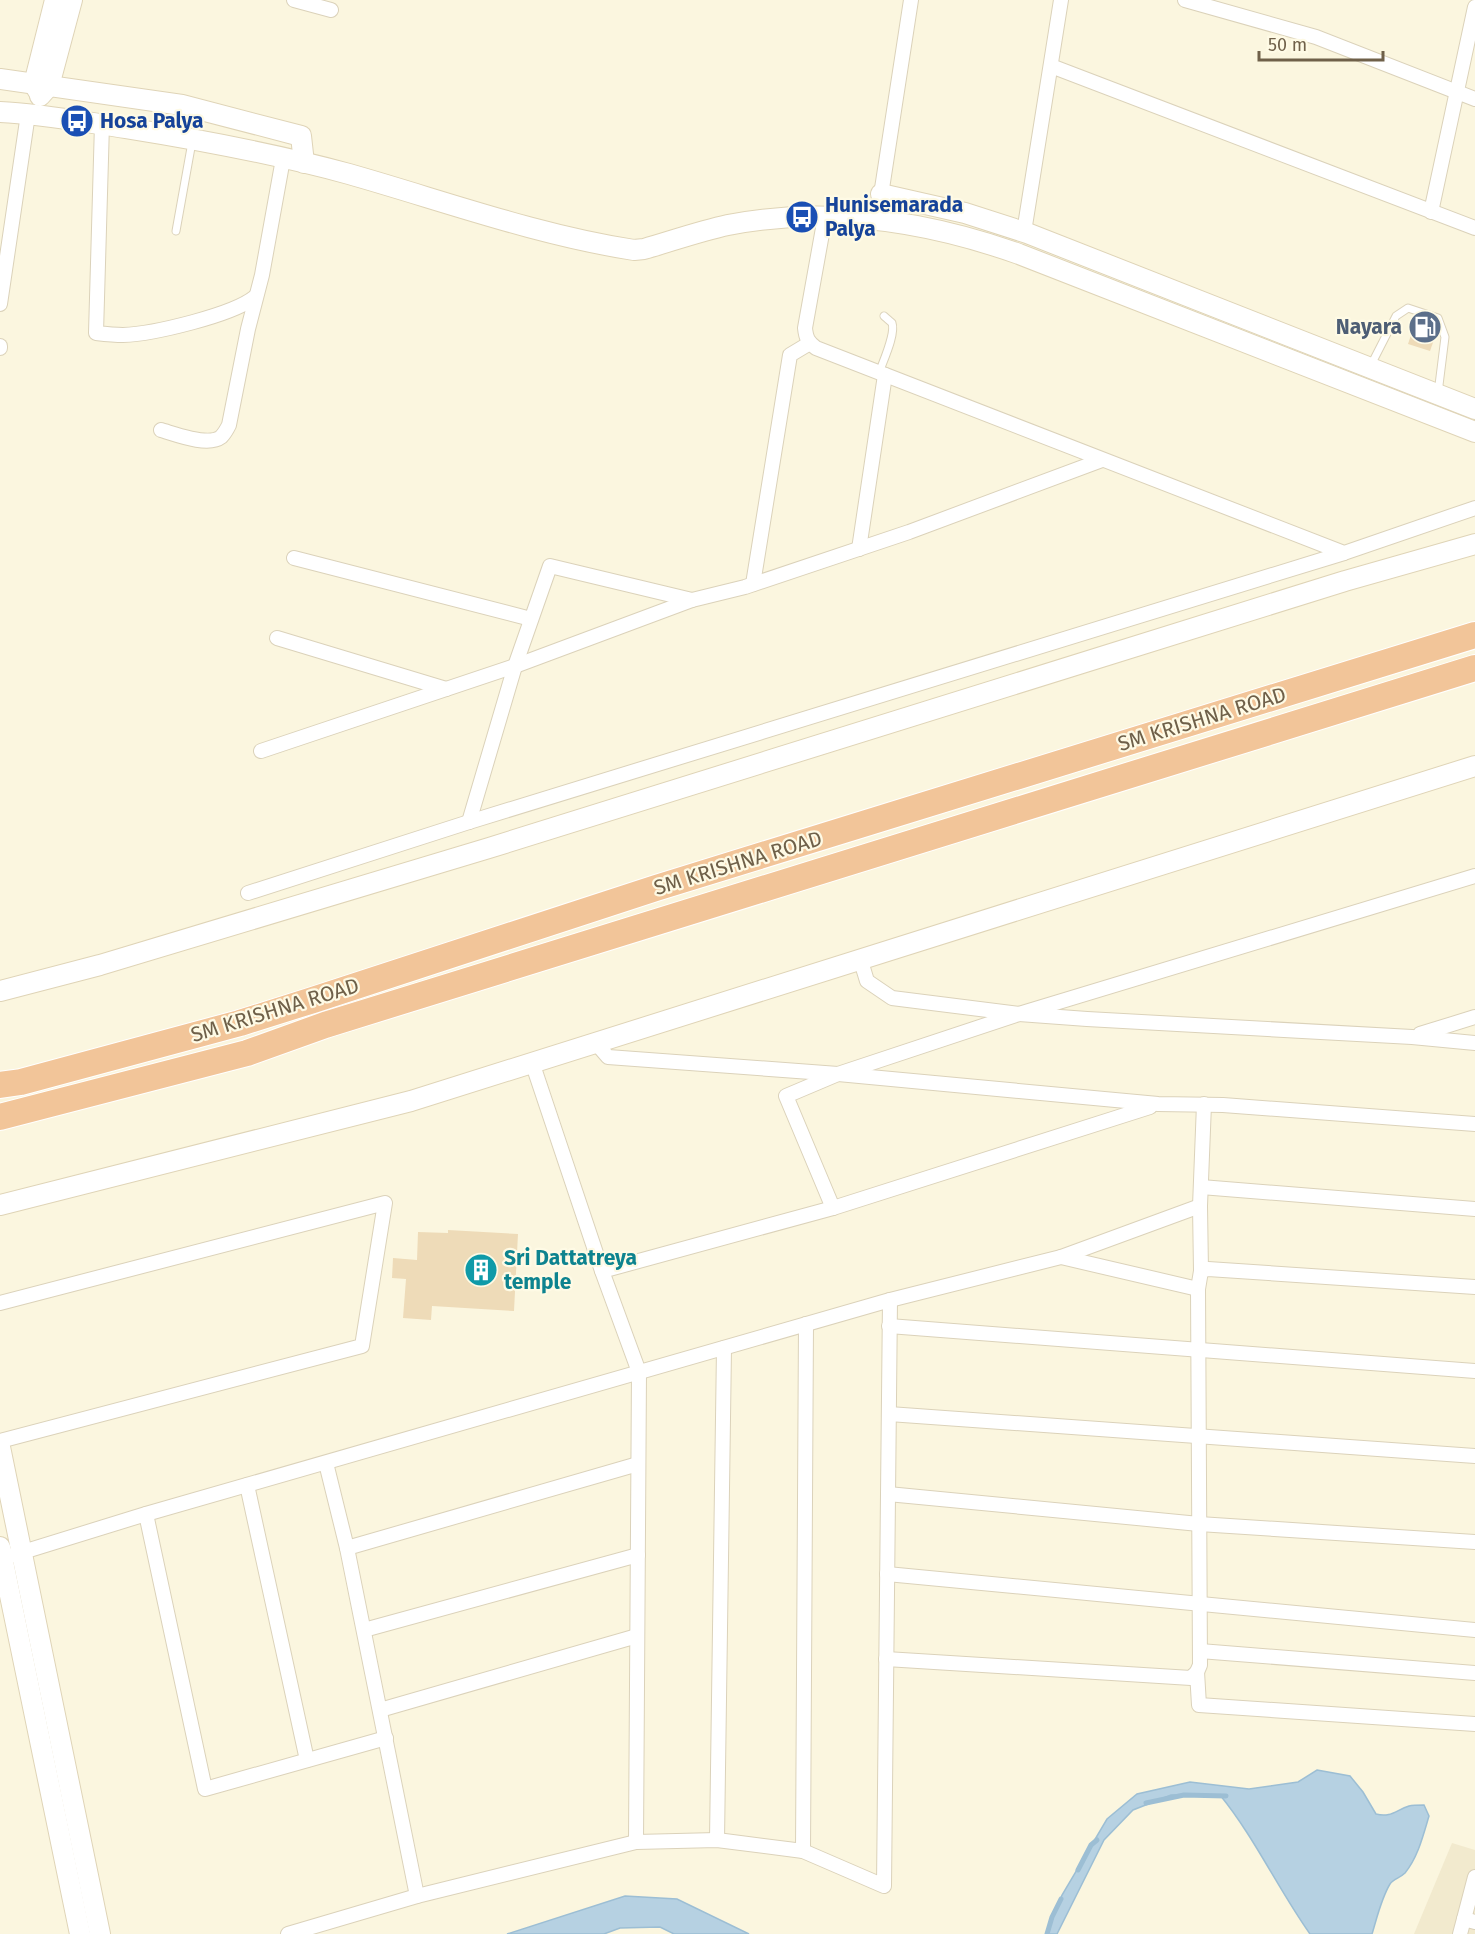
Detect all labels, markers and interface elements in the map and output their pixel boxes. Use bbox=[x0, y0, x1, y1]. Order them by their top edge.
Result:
scale bar bbox=[1259, 24, 1384, 62]
text: 50 m bbox=[1268, 34, 1307, 56]
bus stop icon: Hosa Palya bbox=[59, 103, 95, 139]
place label: Hosa Palya bbox=[100, 108, 203, 134]
place label: Hunisemarada Palya bbox=[825, 192, 963, 242]
bus stop icon: Hunisemarada Palya bbox=[784, 199, 820, 235]
fuel station icon: Nayara bbox=[1407, 309, 1443, 345]
place label: Nayara bbox=[1336, 314, 1402, 340]
street label: SM KRISHNA ROAD bbox=[1115, 681, 1289, 757]
street label: SM KRISHNA ROAD bbox=[651, 825, 825, 901]
street label: SM KRISHNA ROAD bbox=[188, 972, 362, 1048]
place label: Sri Dattatreya temple bbox=[504, 1245, 637, 1295]
building icon: Sri Dattatreya temple bbox=[463, 1252, 499, 1288]

